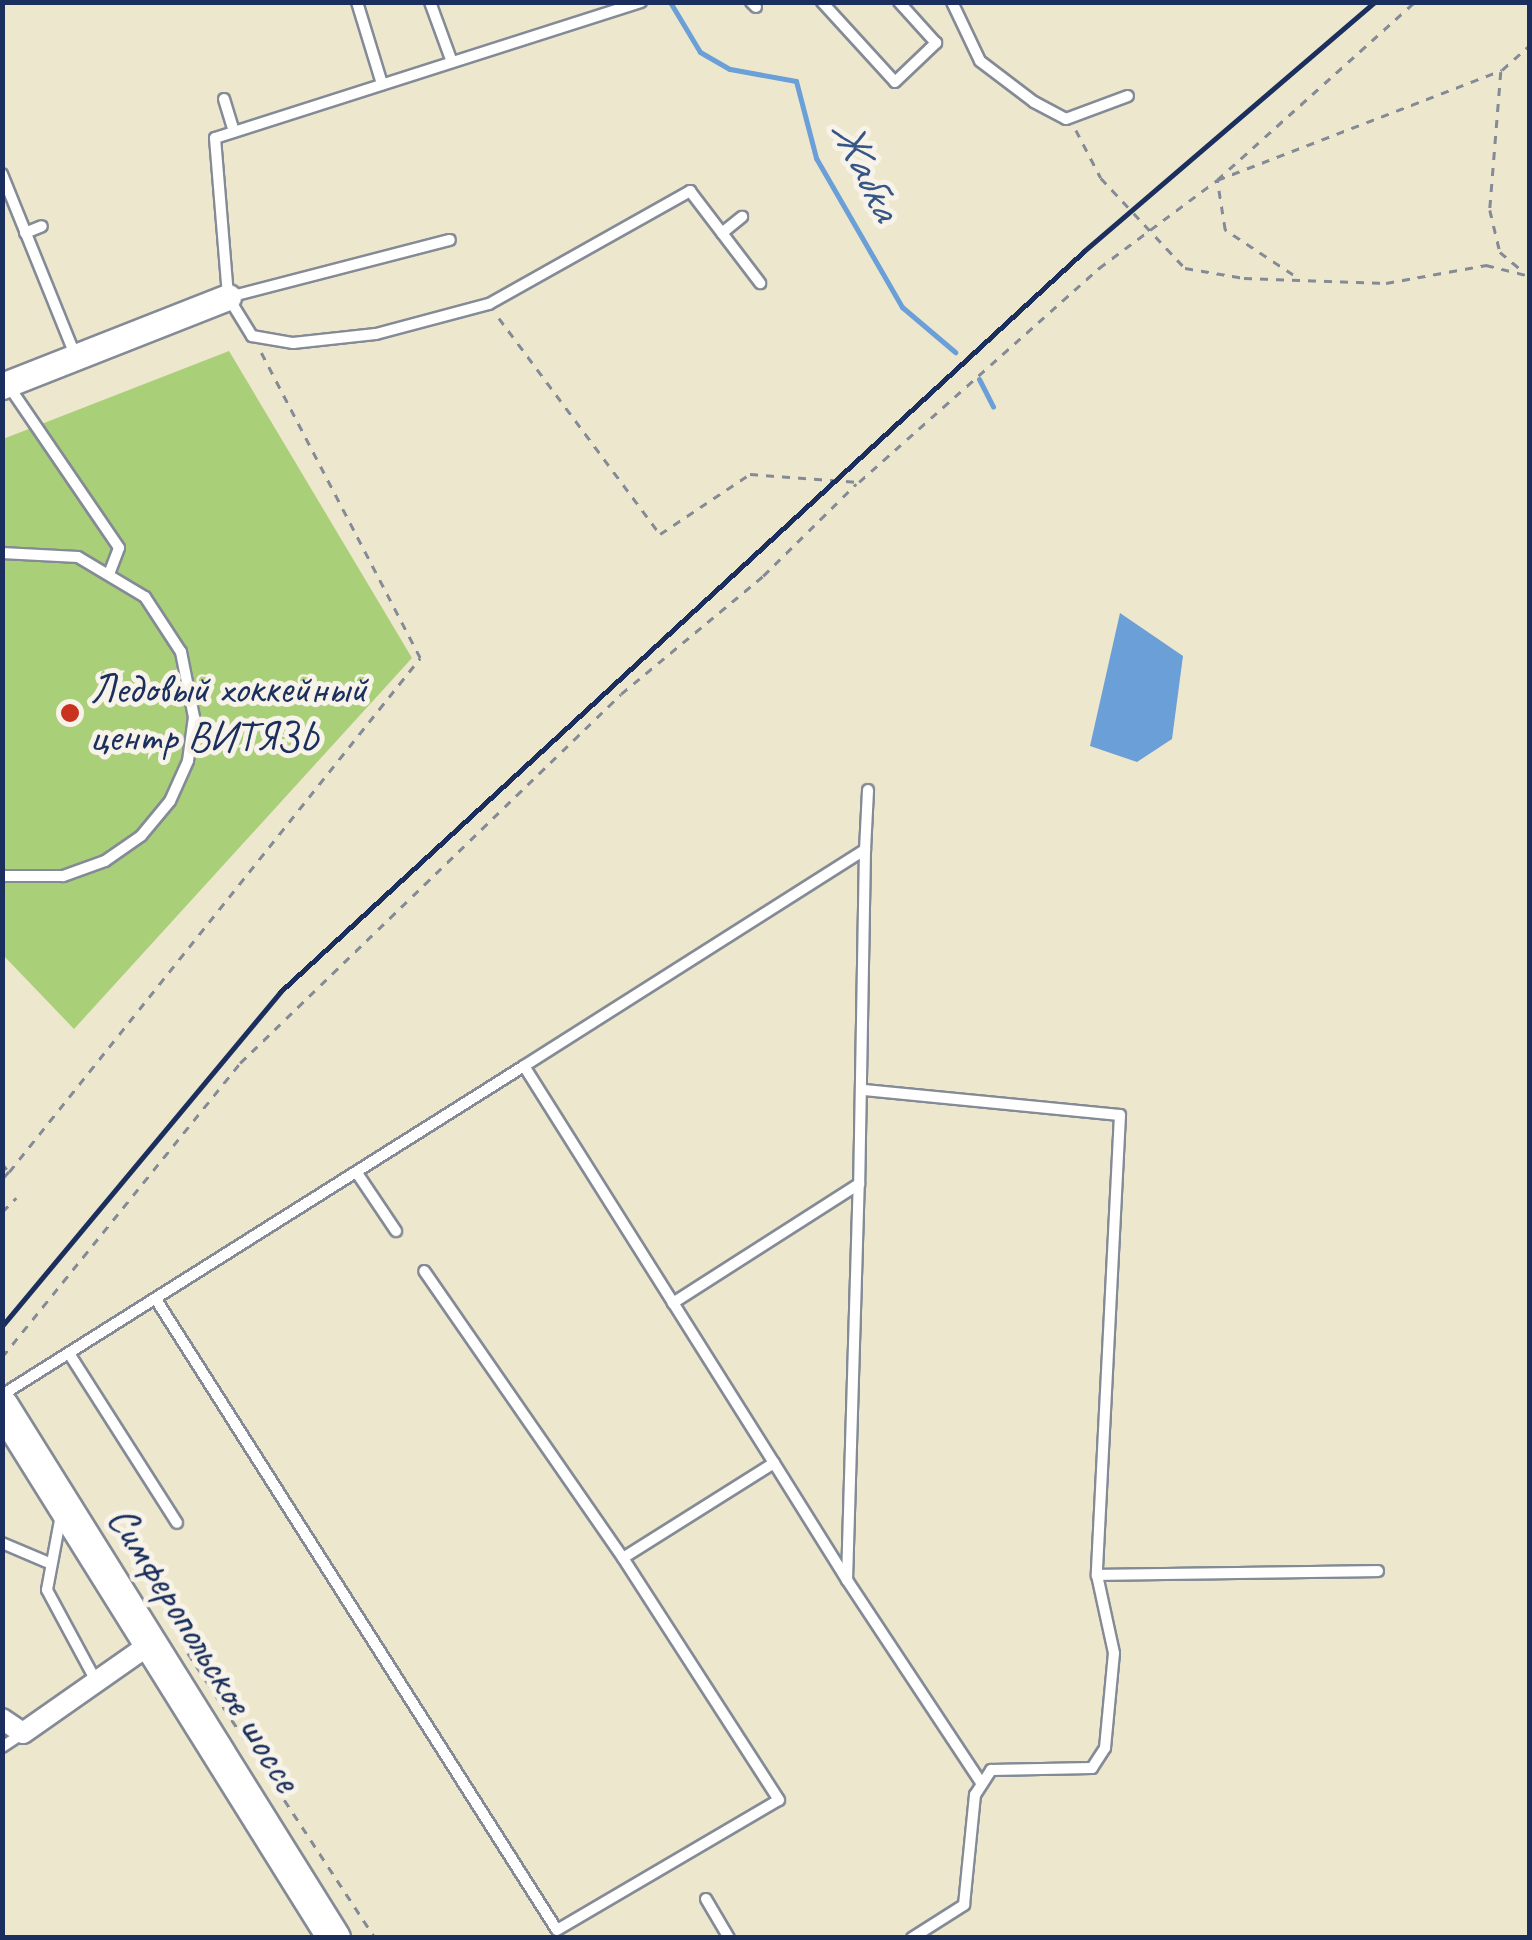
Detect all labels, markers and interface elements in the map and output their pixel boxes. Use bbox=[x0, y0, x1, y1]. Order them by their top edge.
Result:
water label: Жабка bbox=[819, 110, 913, 228]
place label: Ледовый хоккейный центр ВИТЯЗЬ bbox=[90, 664, 367, 762]
marker: Ледовый хоккейный центр ВИТЯЗЬ bbox=[59, 702, 81, 724]
street label: Симферопольское шоссе bbox=[95, 1496, 313, 1802]

